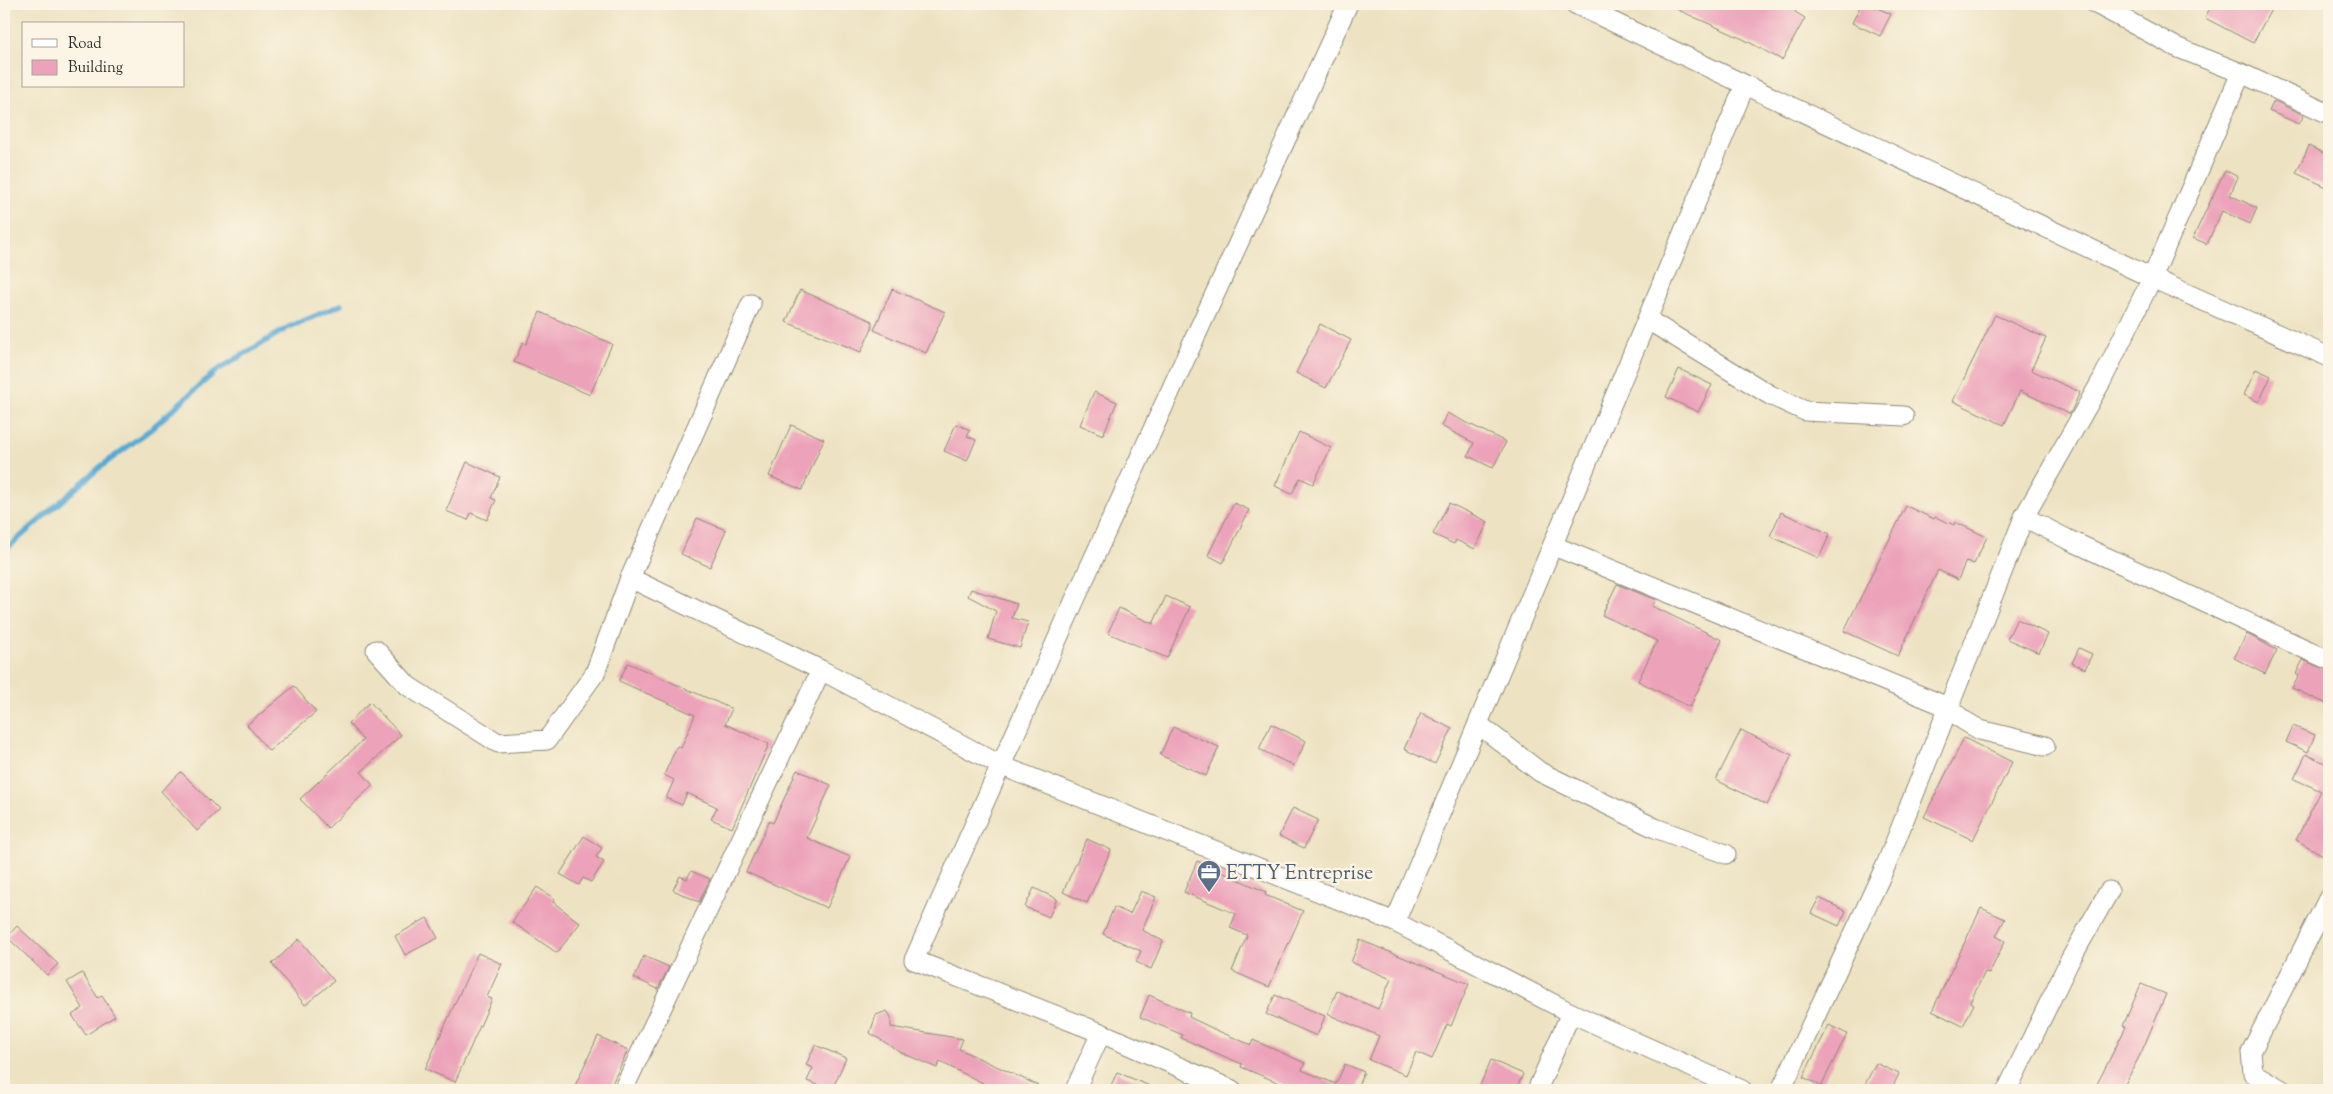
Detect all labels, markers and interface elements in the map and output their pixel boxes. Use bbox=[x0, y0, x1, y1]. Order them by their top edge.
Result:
legend bbox=[22, 22, 185, 88]
text: Road bbox=[68, 34, 102, 55]
text: Building bbox=[68, 58, 123, 79]
office icon: ETTY Entreprise bbox=[1196, 859, 1222, 893]
place label: ETTY Entreprise bbox=[1226, 860, 1373, 889]

